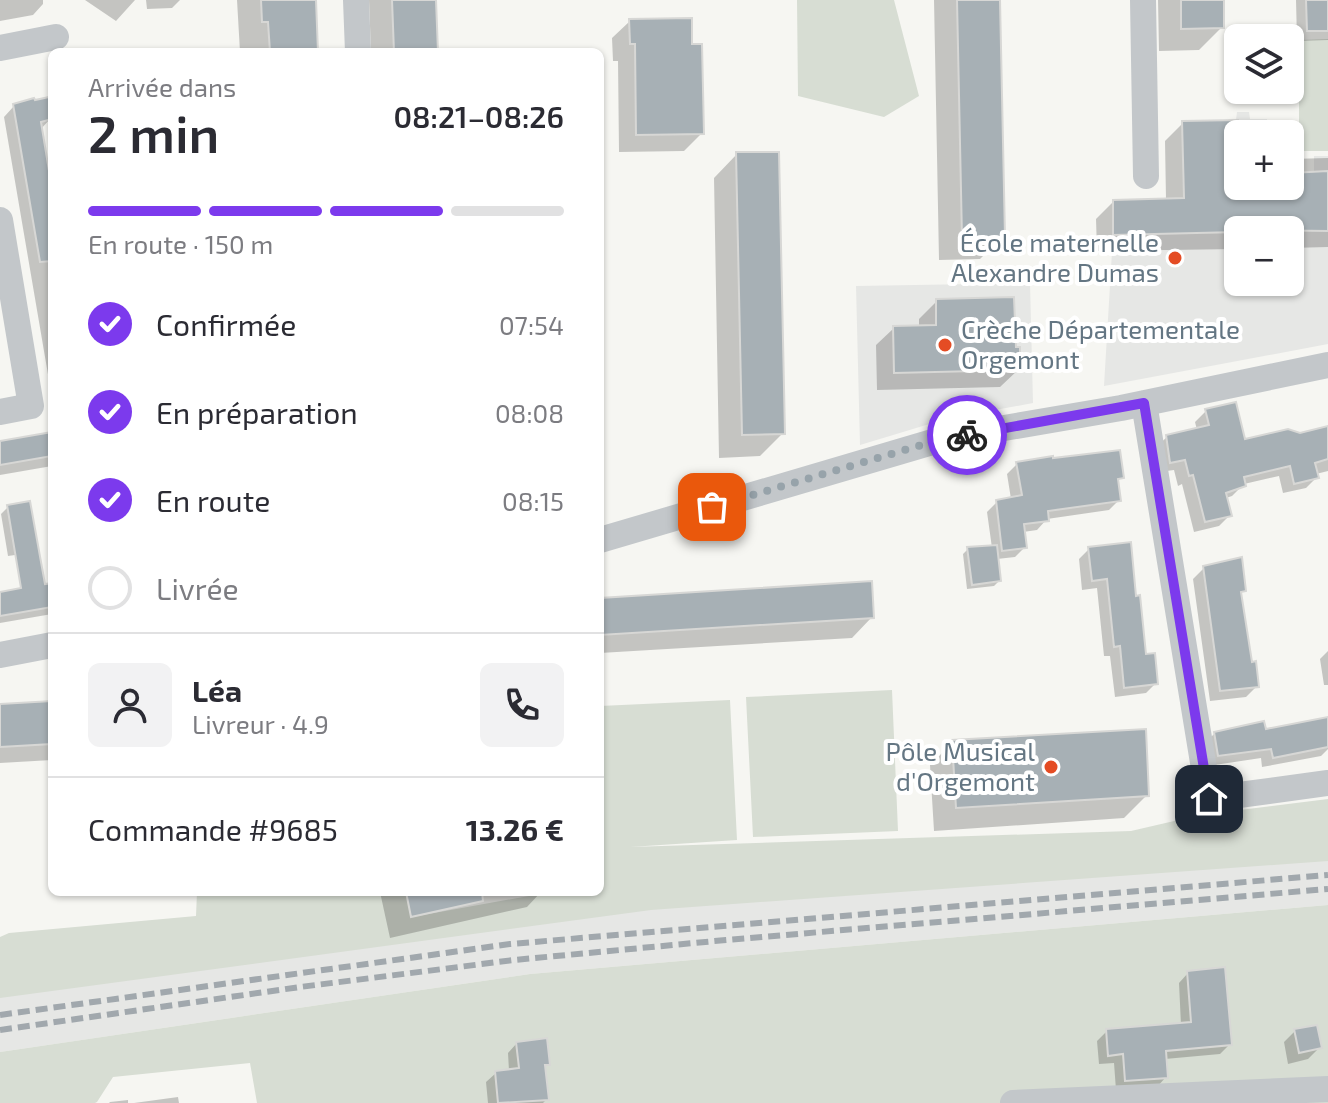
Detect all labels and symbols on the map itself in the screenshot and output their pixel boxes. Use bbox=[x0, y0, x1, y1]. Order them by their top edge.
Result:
place label: École maternelle Alexandre Dumas bbox=[951, 226, 1159, 287]
marker: École maternelle Alexandre Dumas bbox=[1166, 249, 1184, 267]
place label: Crèche Départementale Orgemont bbox=[961, 313, 1240, 374]
marker: Crèche Départementale Orgemont bbox=[936, 336, 954, 354]
courier bbox=[927, 395, 1007, 475]
pin bbox=[678, 473, 746, 541]
place label: Pôle Musical d'Orgemont bbox=[886, 735, 1035, 796]
marker: Pôle Musical d'Orgemont bbox=[1042, 758, 1060, 776]
pin bbox=[1175, 765, 1243, 833]

